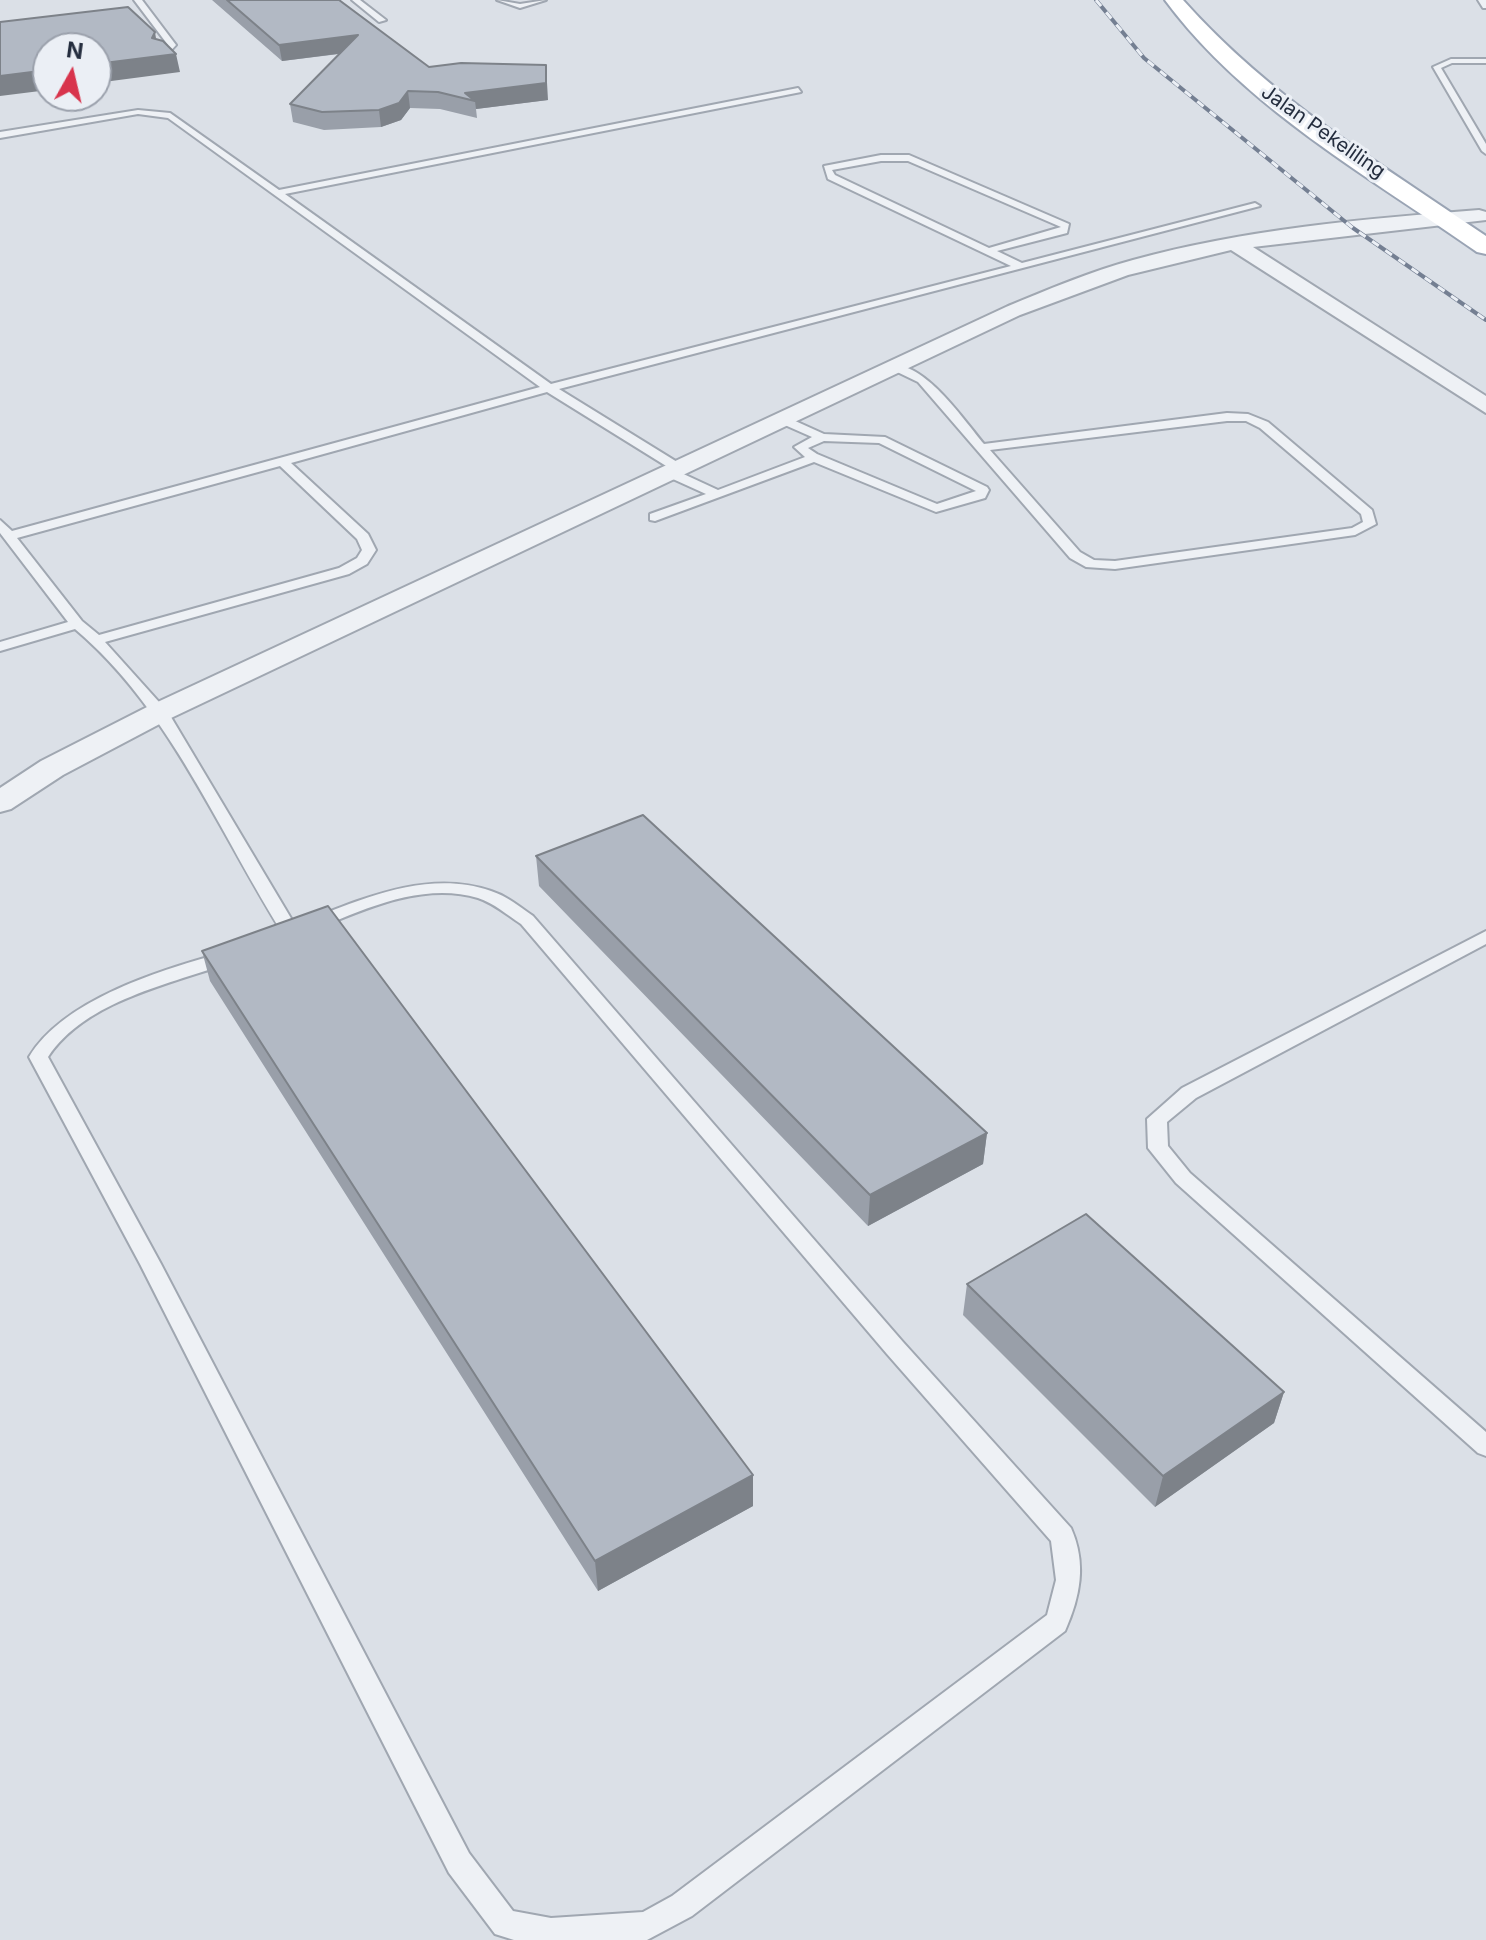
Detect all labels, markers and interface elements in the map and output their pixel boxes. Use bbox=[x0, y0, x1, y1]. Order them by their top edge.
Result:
north arrow bbox=[32, 32, 112, 112]
text: N bbox=[65, 36, 85, 64]
street label: Jalan Pekeliling bbox=[1256, 80, 1390, 184]

